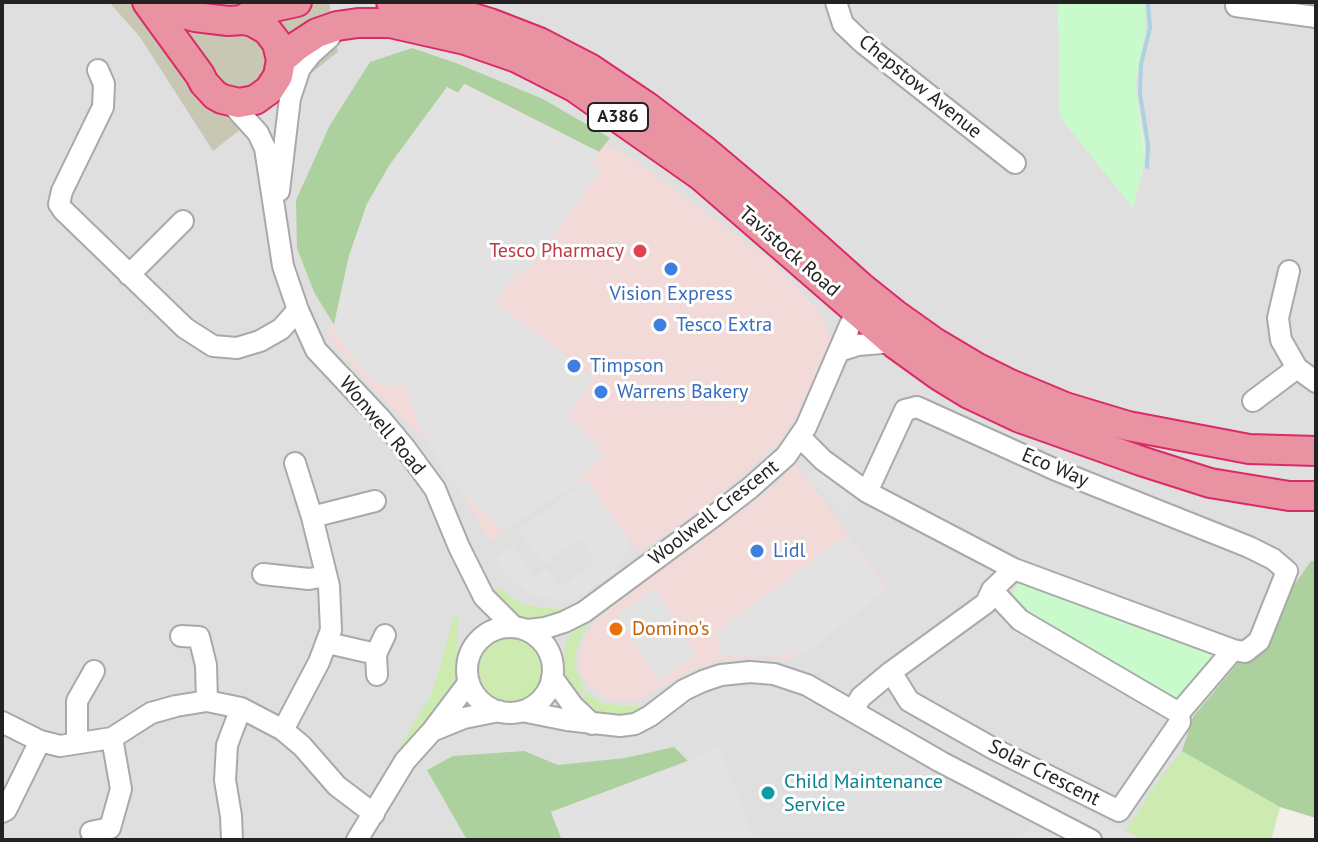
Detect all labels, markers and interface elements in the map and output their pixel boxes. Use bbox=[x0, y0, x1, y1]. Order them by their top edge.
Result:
street label: Chepstow Avenue bbox=[854, 30, 986, 144]
road number: A386 bbox=[588, 103, 648, 131]
street label: Tavistock Road bbox=[734, 202, 844, 302]
place label: Tesco Pharmacy bbox=[489, 239, 624, 263]
marker: Tesco Pharmacy bbox=[631, 242, 649, 260]
marker: Vision Express bbox=[662, 260, 680, 278]
place label: Vision Express bbox=[609, 282, 733, 306]
place label: Tesco Extra bbox=[676, 313, 772, 337]
marker: Tesco Extra bbox=[651, 316, 669, 334]
place label: Timpson bbox=[590, 354, 664, 378]
marker: Timpson bbox=[565, 357, 583, 375]
street label: Wonwell Road bbox=[334, 372, 430, 480]
place label: Warrens Bakery bbox=[617, 380, 748, 404]
marker: Warrens Bakery bbox=[592, 383, 610, 401]
street label: Eco Way bbox=[1018, 443, 1092, 493]
street label: Woolwell Crescent bbox=[645, 455, 783, 571]
place label: Lidl bbox=[773, 539, 805, 563]
marker: Lidl bbox=[748, 542, 766, 560]
place label: Domino's bbox=[632, 617, 710, 641]
marker: Domino's bbox=[607, 620, 625, 638]
street label: Solar Crescent bbox=[984, 735, 1104, 811]
place label: Child Maintenance Service bbox=[784, 770, 943, 817]
marker: Child Maintenance Service bbox=[759, 784, 777, 802]

